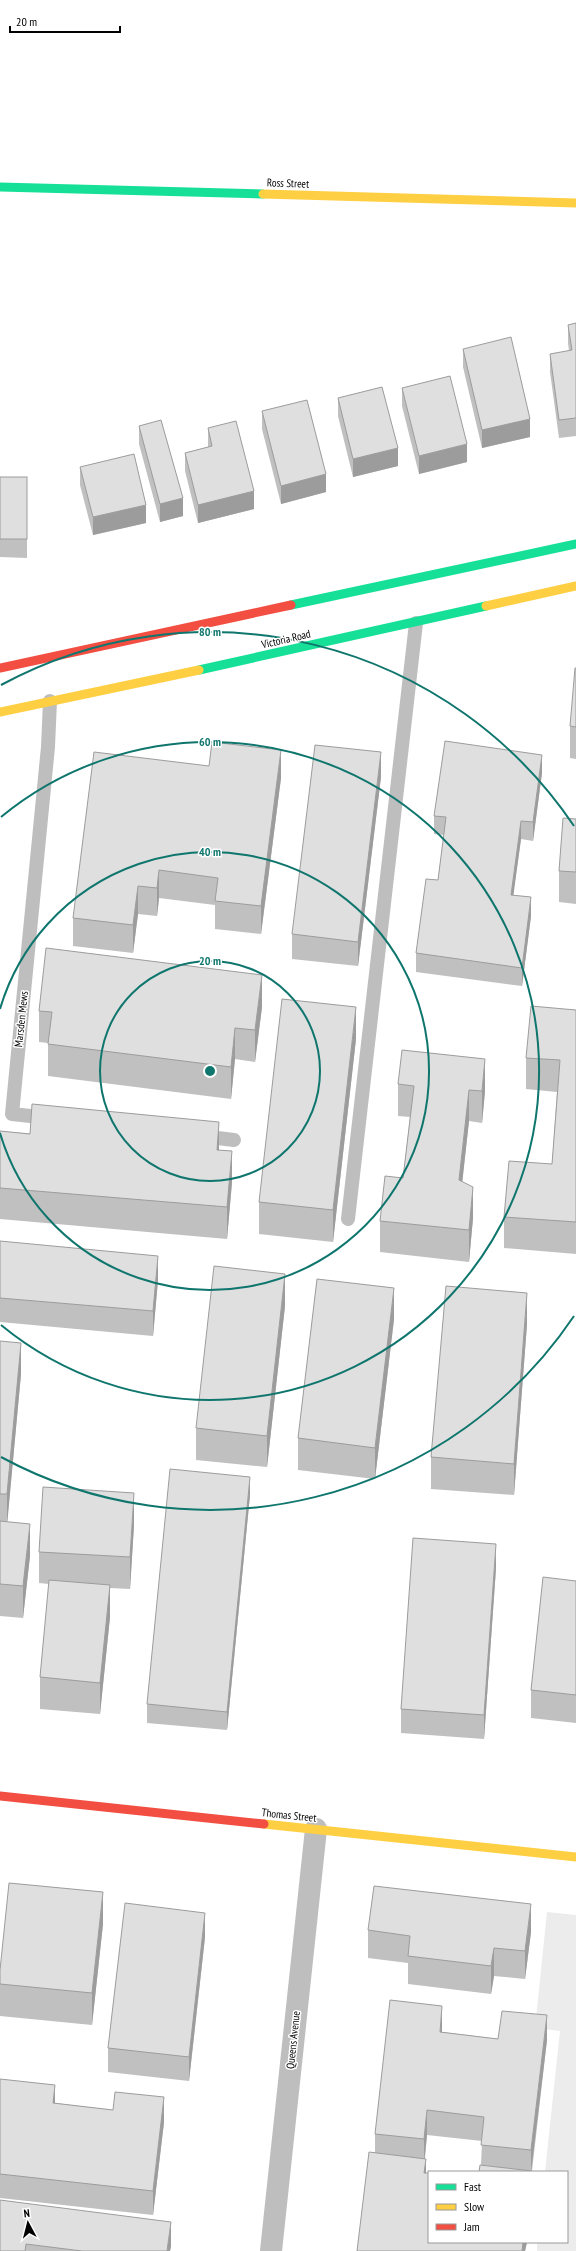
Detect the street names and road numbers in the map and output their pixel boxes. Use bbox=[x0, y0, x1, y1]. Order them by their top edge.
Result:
street label: Ross Street bbox=[267, 175, 309, 191]
street label: Victoria Road bbox=[259, 627, 312, 652]
street label: Marsden Mews bbox=[11, 990, 31, 1048]
street label: Thomas Street bbox=[261, 1805, 317, 1825]
street label: Queens Avenue bbox=[283, 2010, 303, 2070]

